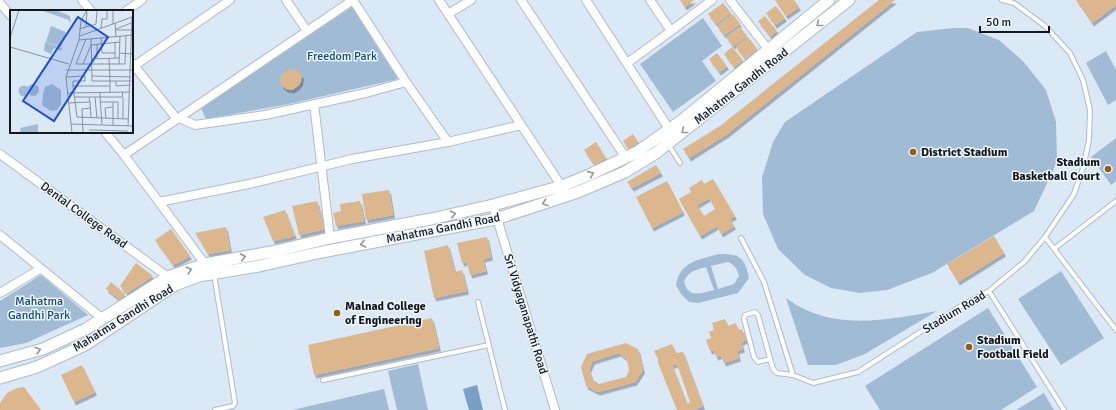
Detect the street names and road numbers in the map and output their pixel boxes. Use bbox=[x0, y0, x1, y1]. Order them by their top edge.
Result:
street label: Mahatma Gandhi Road bbox=[691, 45, 791, 128]
street label: Dental College Road bbox=[37, 179, 130, 252]
street label: Mahatma Gandhi Road bbox=[385, 210, 501, 247]
street label: Sri Vidyaganapathi Road bbox=[500, 252, 551, 376]
street label: Mahatma Gandhi Road bbox=[70, 281, 176, 355]
street label: Stadium Road bbox=[920, 288, 989, 337]

